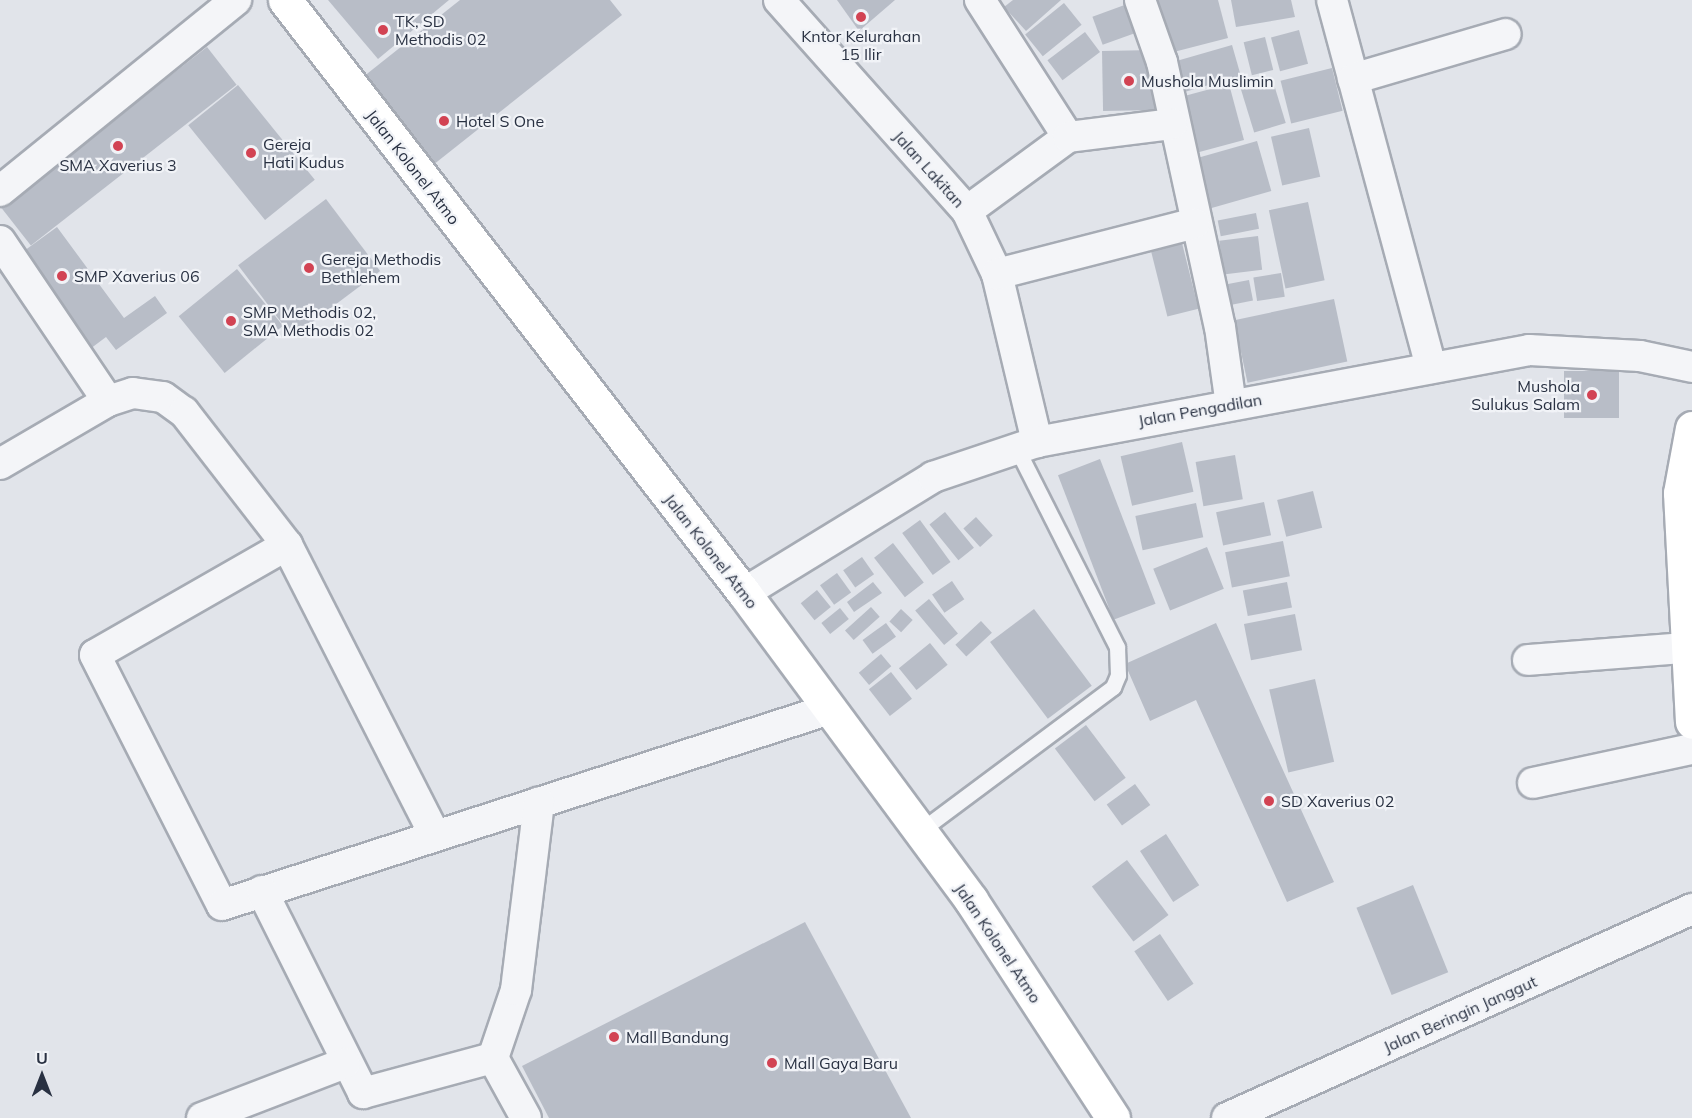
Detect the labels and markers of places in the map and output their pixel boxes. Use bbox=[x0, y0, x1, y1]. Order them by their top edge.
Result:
marker: Kntor Kelurahan 15 Ilir bbox=[854, 10, 868, 24]
place label: TK, SD Methodis 02 bbox=[395, 11, 486, 49]
marker: TK, SD Methodis 02 bbox=[376, 23, 390, 37]
place label: Kntor Kelurahan 15 Ilir bbox=[801, 26, 921, 64]
place label: Mushola Muslimin bbox=[1141, 71, 1274, 91]
marker: Mushola Muslimin bbox=[1122, 74, 1136, 88]
place label: Hotel S One bbox=[456, 111, 544, 131]
marker: Hotel S One bbox=[437, 114, 451, 128]
place label: Gereja Hati Kudus bbox=[263, 134, 344, 172]
marker: SMA Xaverius 3 bbox=[111, 139, 125, 153]
marker: Gereja Hati Kudus bbox=[244, 146, 258, 160]
place label: SMA Xaverius 3 bbox=[59, 155, 177, 175]
place label: Gereja Methodis Bethlehem bbox=[321, 249, 441, 287]
marker: Gereja Methodis Bethlehem bbox=[302, 261, 316, 275]
place label: SMP Xaverius 06 bbox=[74, 266, 199, 286]
marker: SMP Xaverius 06 bbox=[55, 269, 69, 283]
place label: SMP Methodis 02, SMA Methodis 02 bbox=[243, 302, 376, 340]
marker: SMP Methodis 02, SMA Methodis 02 bbox=[224, 314, 238, 328]
place label: Mushola Sulukus Salam bbox=[1471, 376, 1580, 414]
marker: Mushola Sulukus Salam bbox=[1585, 388, 1599, 402]
place label: SD Xaverius 02 bbox=[1281, 791, 1394, 811]
marker: SD Xaverius 02 bbox=[1262, 794, 1276, 808]
place label: Mall Bandung bbox=[626, 1027, 729, 1047]
marker: Mall Bandung bbox=[607, 1030, 621, 1044]
place label: Mall Gaya Baru bbox=[784, 1053, 898, 1073]
marker: Mall Gaya Baru bbox=[765, 1056, 779, 1070]

